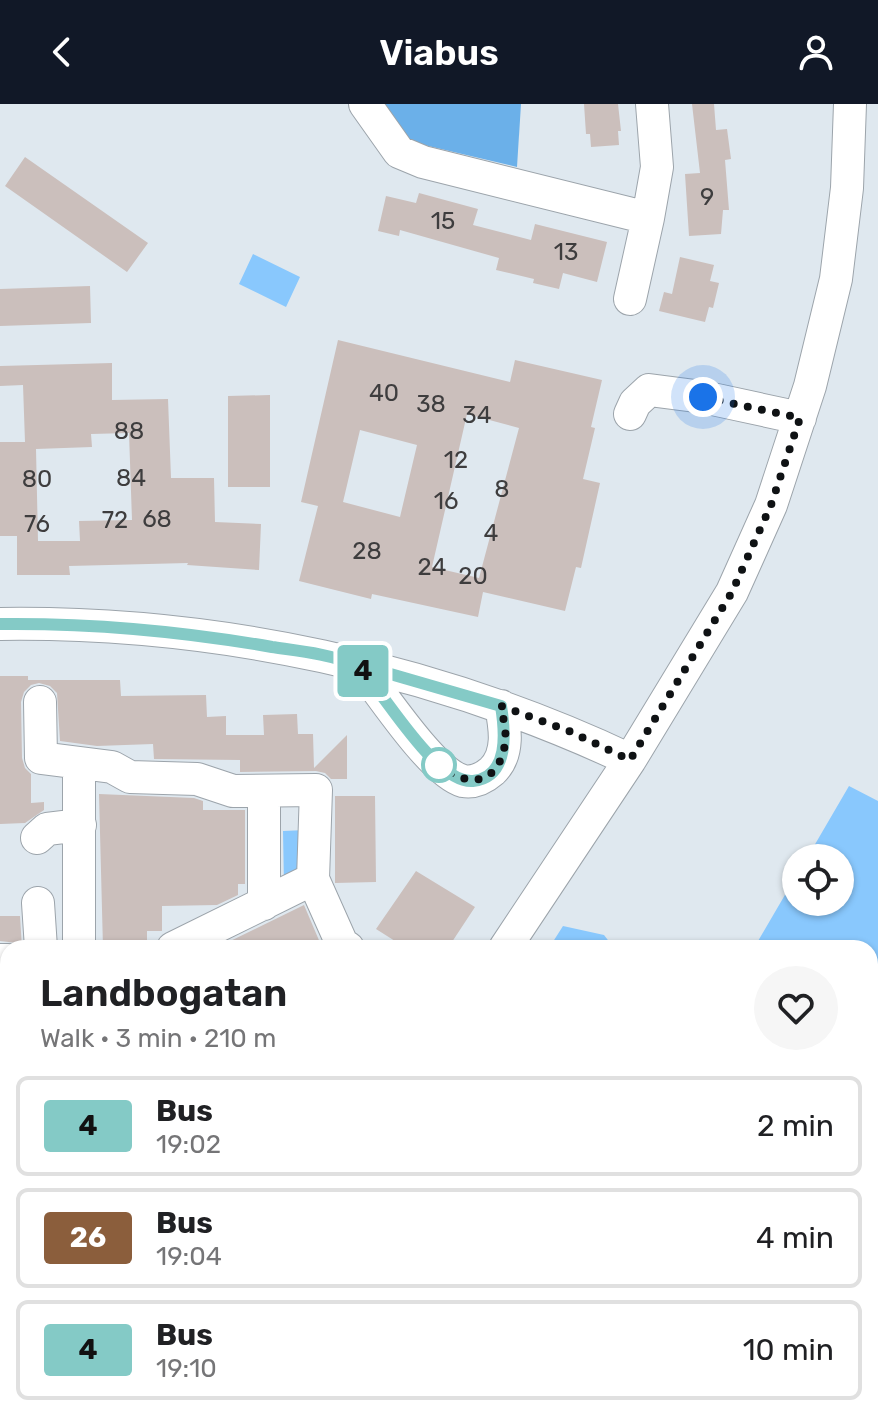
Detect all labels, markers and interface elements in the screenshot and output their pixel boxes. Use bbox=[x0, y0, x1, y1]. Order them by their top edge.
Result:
icon: back bbox=[40, 30, 84, 74]
icon: person bbox=[794, 30, 838, 74]
text: Viabus bbox=[379, 31, 499, 74]
house number: 9 bbox=[700, 183, 714, 211]
house number: 15 bbox=[431, 207, 455, 235]
house number: 13 bbox=[554, 238, 578, 266]
your location bbox=[683, 377, 723, 417]
house number: 40 bbox=[369, 379, 399, 407]
house number: 38 bbox=[416, 390, 446, 418]
house number: 34 bbox=[462, 401, 492, 429]
house number: 88 bbox=[114, 417, 144, 445]
house number: 12 bbox=[444, 446, 468, 474]
house number: 84 bbox=[116, 464, 146, 492]
house number: 80 bbox=[22, 465, 52, 493]
house number: 8 bbox=[494, 475, 510, 503]
house number: 16 bbox=[434, 487, 458, 515]
house number: 68 bbox=[142, 505, 172, 533]
house number: 72 bbox=[102, 506, 128, 534]
house number: 76 bbox=[24, 510, 50, 538]
house number: 4 bbox=[484, 519, 499, 547]
house number: 28 bbox=[352, 537, 382, 565]
house number: 24 bbox=[418, 553, 446, 581]
house number: 20 bbox=[458, 562, 488, 590]
line badge: 4 bbox=[337, 645, 389, 697]
text: 4 bbox=[353, 654, 373, 687]
unlabelled marker bbox=[422, 748, 456, 782]
map controls bbox=[782, 844, 854, 916]
button: locate bbox=[782, 844, 854, 916]
button: heart bbox=[754, 966, 838, 1050]
text: Landbogatan bbox=[40, 970, 287, 1016]
text: Walk · 3 min · 210 m bbox=[40, 1023, 276, 1054]
text: Bus bbox=[156, 1093, 213, 1129]
text: 2 min bbox=[757, 1108, 834, 1144]
text: 4 bbox=[78, 1109, 98, 1142]
text: 19:02 bbox=[156, 1129, 221, 1160]
text: Bus bbox=[156, 1205, 213, 1241]
text: 4 min bbox=[756, 1220, 834, 1256]
text: 26 bbox=[70, 1221, 106, 1254]
text: 19:04 bbox=[156, 1241, 222, 1272]
text: Bus bbox=[156, 1317, 213, 1353]
text: 10 min bbox=[743, 1332, 834, 1368]
text: 4 bbox=[78, 1333, 98, 1366]
text: 19:10 bbox=[156, 1353, 217, 1384]

